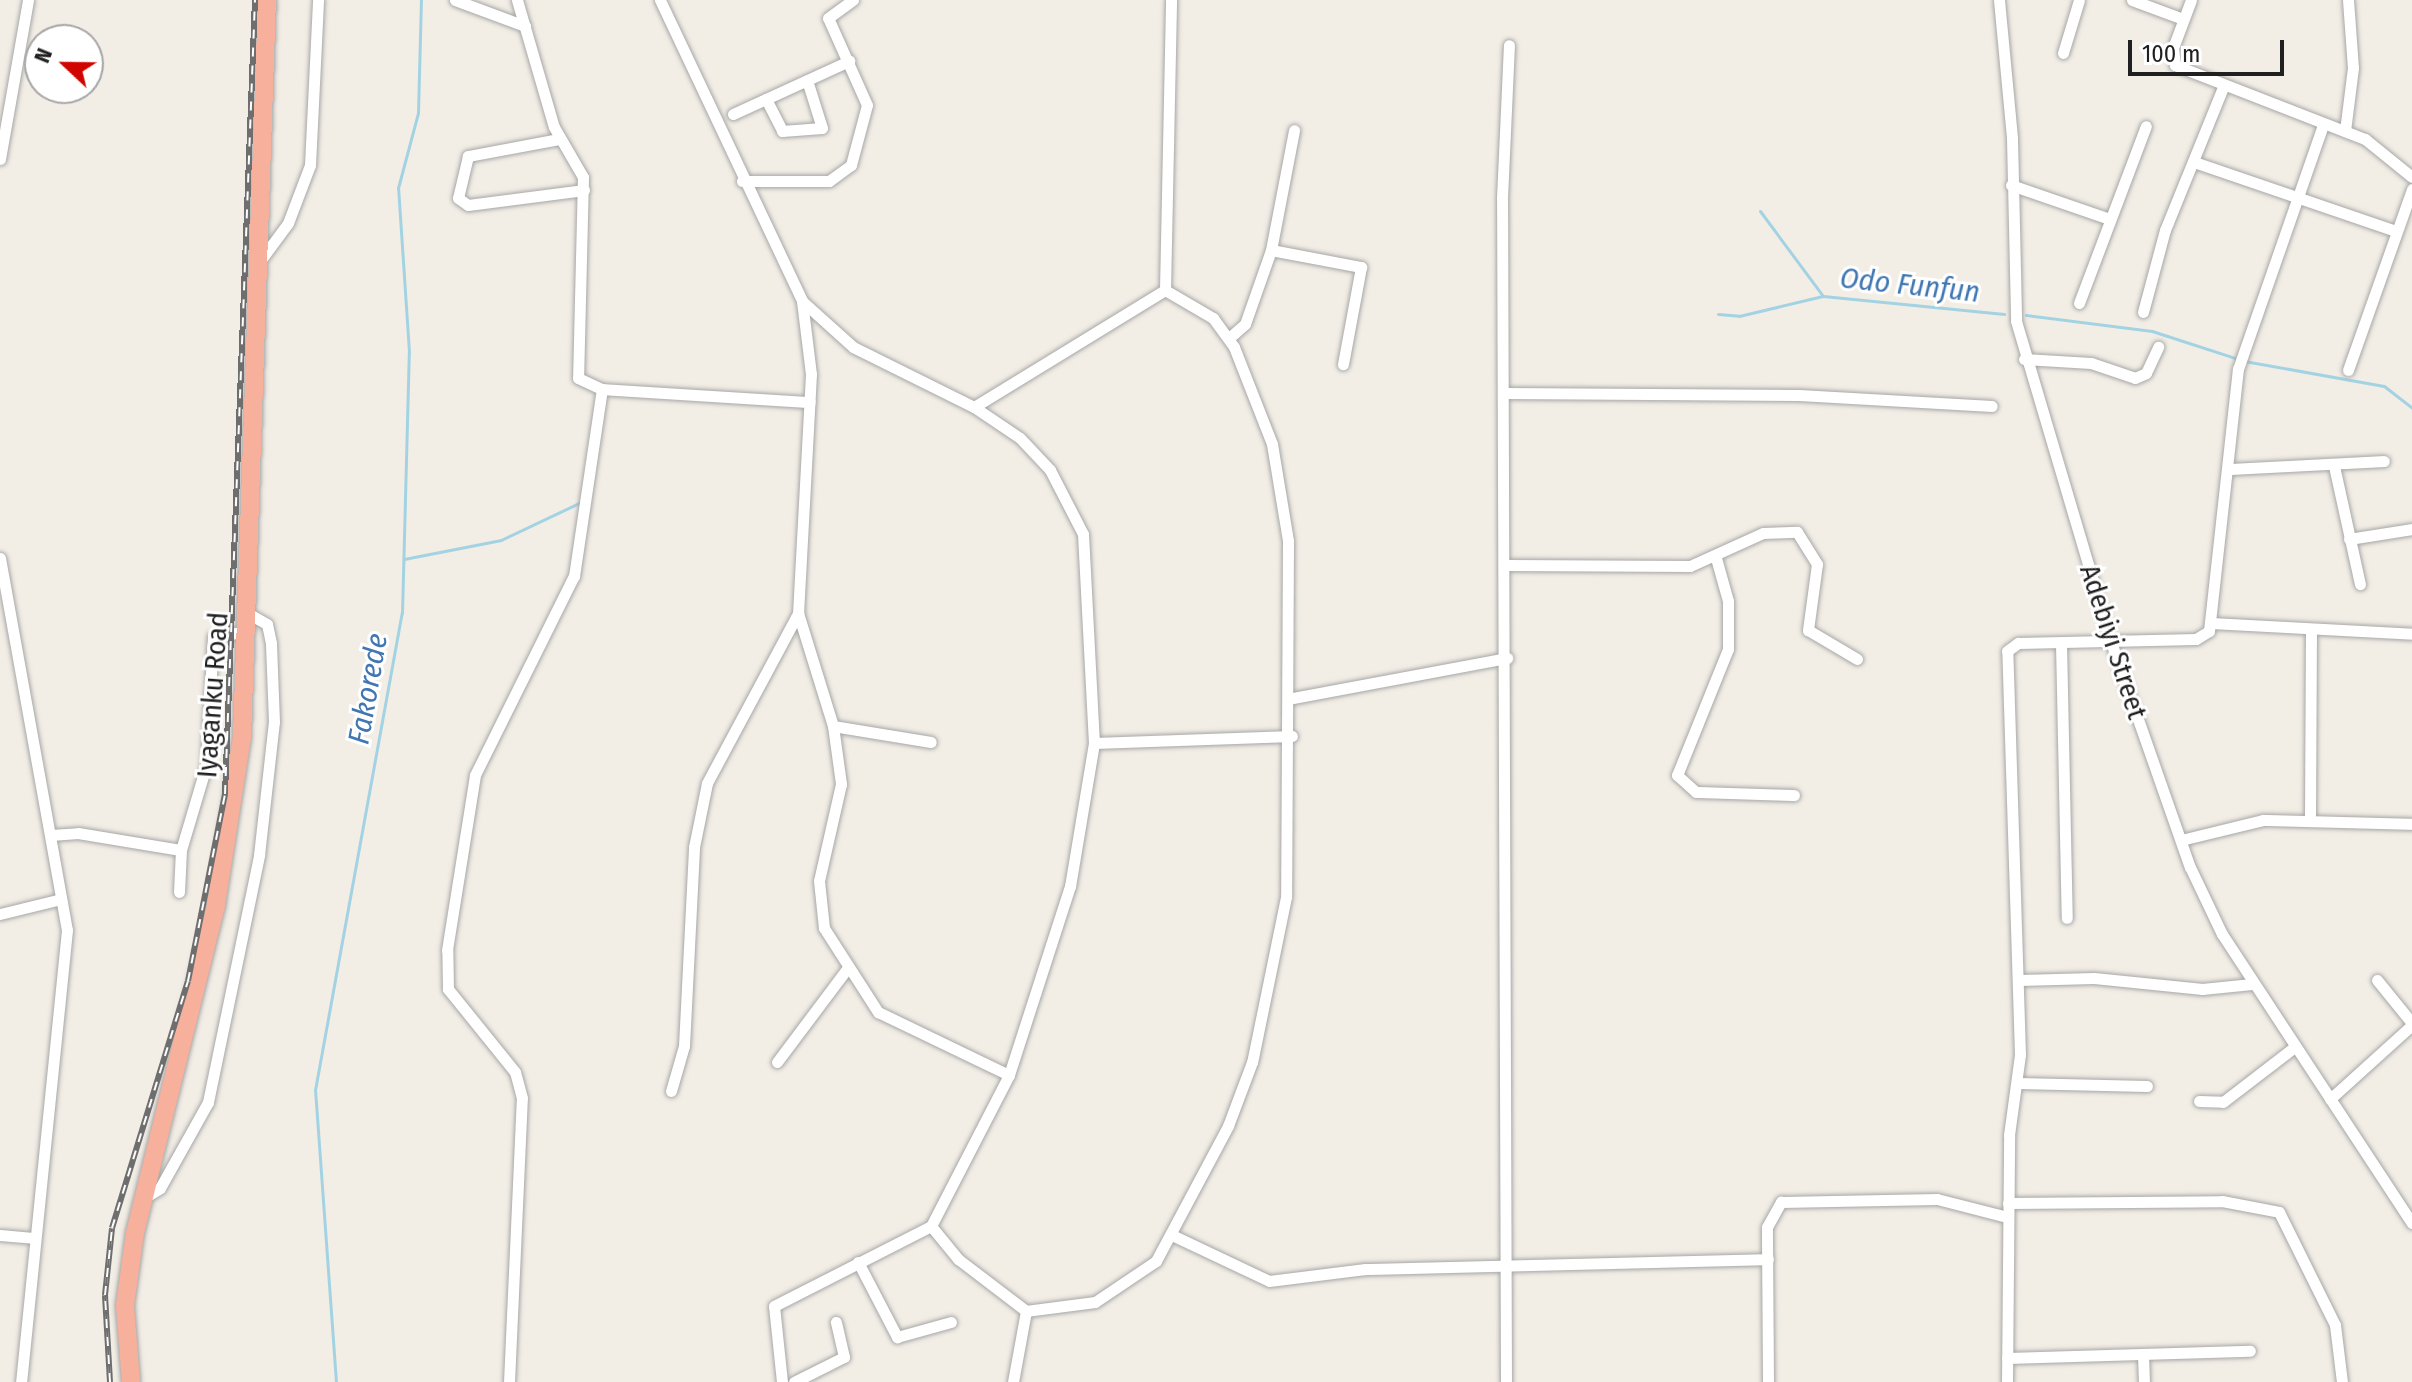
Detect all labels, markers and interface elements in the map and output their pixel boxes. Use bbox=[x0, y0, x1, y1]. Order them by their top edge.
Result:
north arrow bbox=[24, 24, 104, 104]
scale bar bbox=[2132, 24, 2288, 74]
text: 100 m bbox=[2142, 40, 2200, 68]
text: N bbox=[28, 44, 58, 67]
water label: Odo Funfun bbox=[1838, 260, 1982, 310]
street label: Adebiyi Street bbox=[2072, 560, 2154, 724]
street label: Iyaganku Road bbox=[190, 611, 236, 779]
water label: Fakorede bbox=[341, 631, 395, 747]

